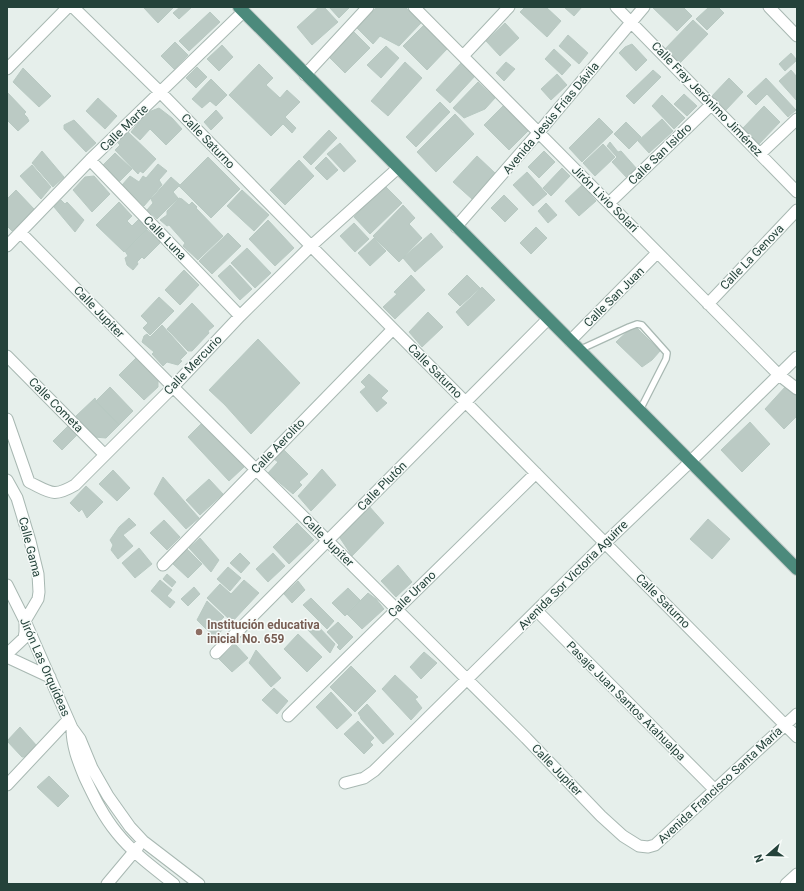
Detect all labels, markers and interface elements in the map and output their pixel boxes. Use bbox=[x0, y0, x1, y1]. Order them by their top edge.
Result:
street label: Calle Fray Jerónimo Jiménez bbox=[648, 39, 766, 159]
street label: Avenida Jesús Frias Dávila bbox=[500, 59, 602, 177]
street label: Calle Marte bbox=[97, 102, 151, 154]
street label: Calle Saturno bbox=[178, 111, 238, 172]
street label: Calle San Isidro bbox=[625, 120, 695, 188]
street label: Jirón Livio Solari bbox=[569, 163, 641, 235]
street label: Calle Luna bbox=[141, 213, 189, 263]
street label: Calle La Genova bbox=[717, 221, 787, 293]
street label: Calle San Juan bbox=[581, 264, 647, 330]
street label: Calle Jupiter bbox=[71, 283, 127, 341]
street label: Calle Mercurio bbox=[161, 332, 225, 398]
street label: Calle Saturno bbox=[405, 341, 465, 401]
street label: Calle Cometa bbox=[26, 375, 86, 435]
street label: Calle Aerolito bbox=[248, 415, 308, 476]
street label: Calle Plutón bbox=[354, 458, 410, 514]
street label: Calle Jupiter bbox=[299, 512, 357, 570]
street label: Calle Gama bbox=[16, 516, 44, 578]
street label: Avenida Sor Victoria Aguirre bbox=[515, 517, 631, 633]
street label: Calle Urano bbox=[385, 568, 439, 620]
street label: Calle Saturno bbox=[633, 571, 693, 631]
street label: Jirón Las Orquídeas bbox=[17, 615, 73, 719]
place label: Institución educativa inicial No. 659 bbox=[207, 618, 320, 646]
marker: Institución educativa inicial No. 659 bbox=[194, 627, 204, 637]
street label: Pasaje Juan Santos Atahualpa bbox=[564, 639, 688, 763]
street label: Avenida Francisco Santa María bbox=[655, 724, 785, 846]
street label: Calle Jupiter bbox=[529, 741, 585, 799]
north arrow bbox=[748, 835, 788, 875]
text: N bbox=[752, 852, 767, 864]

